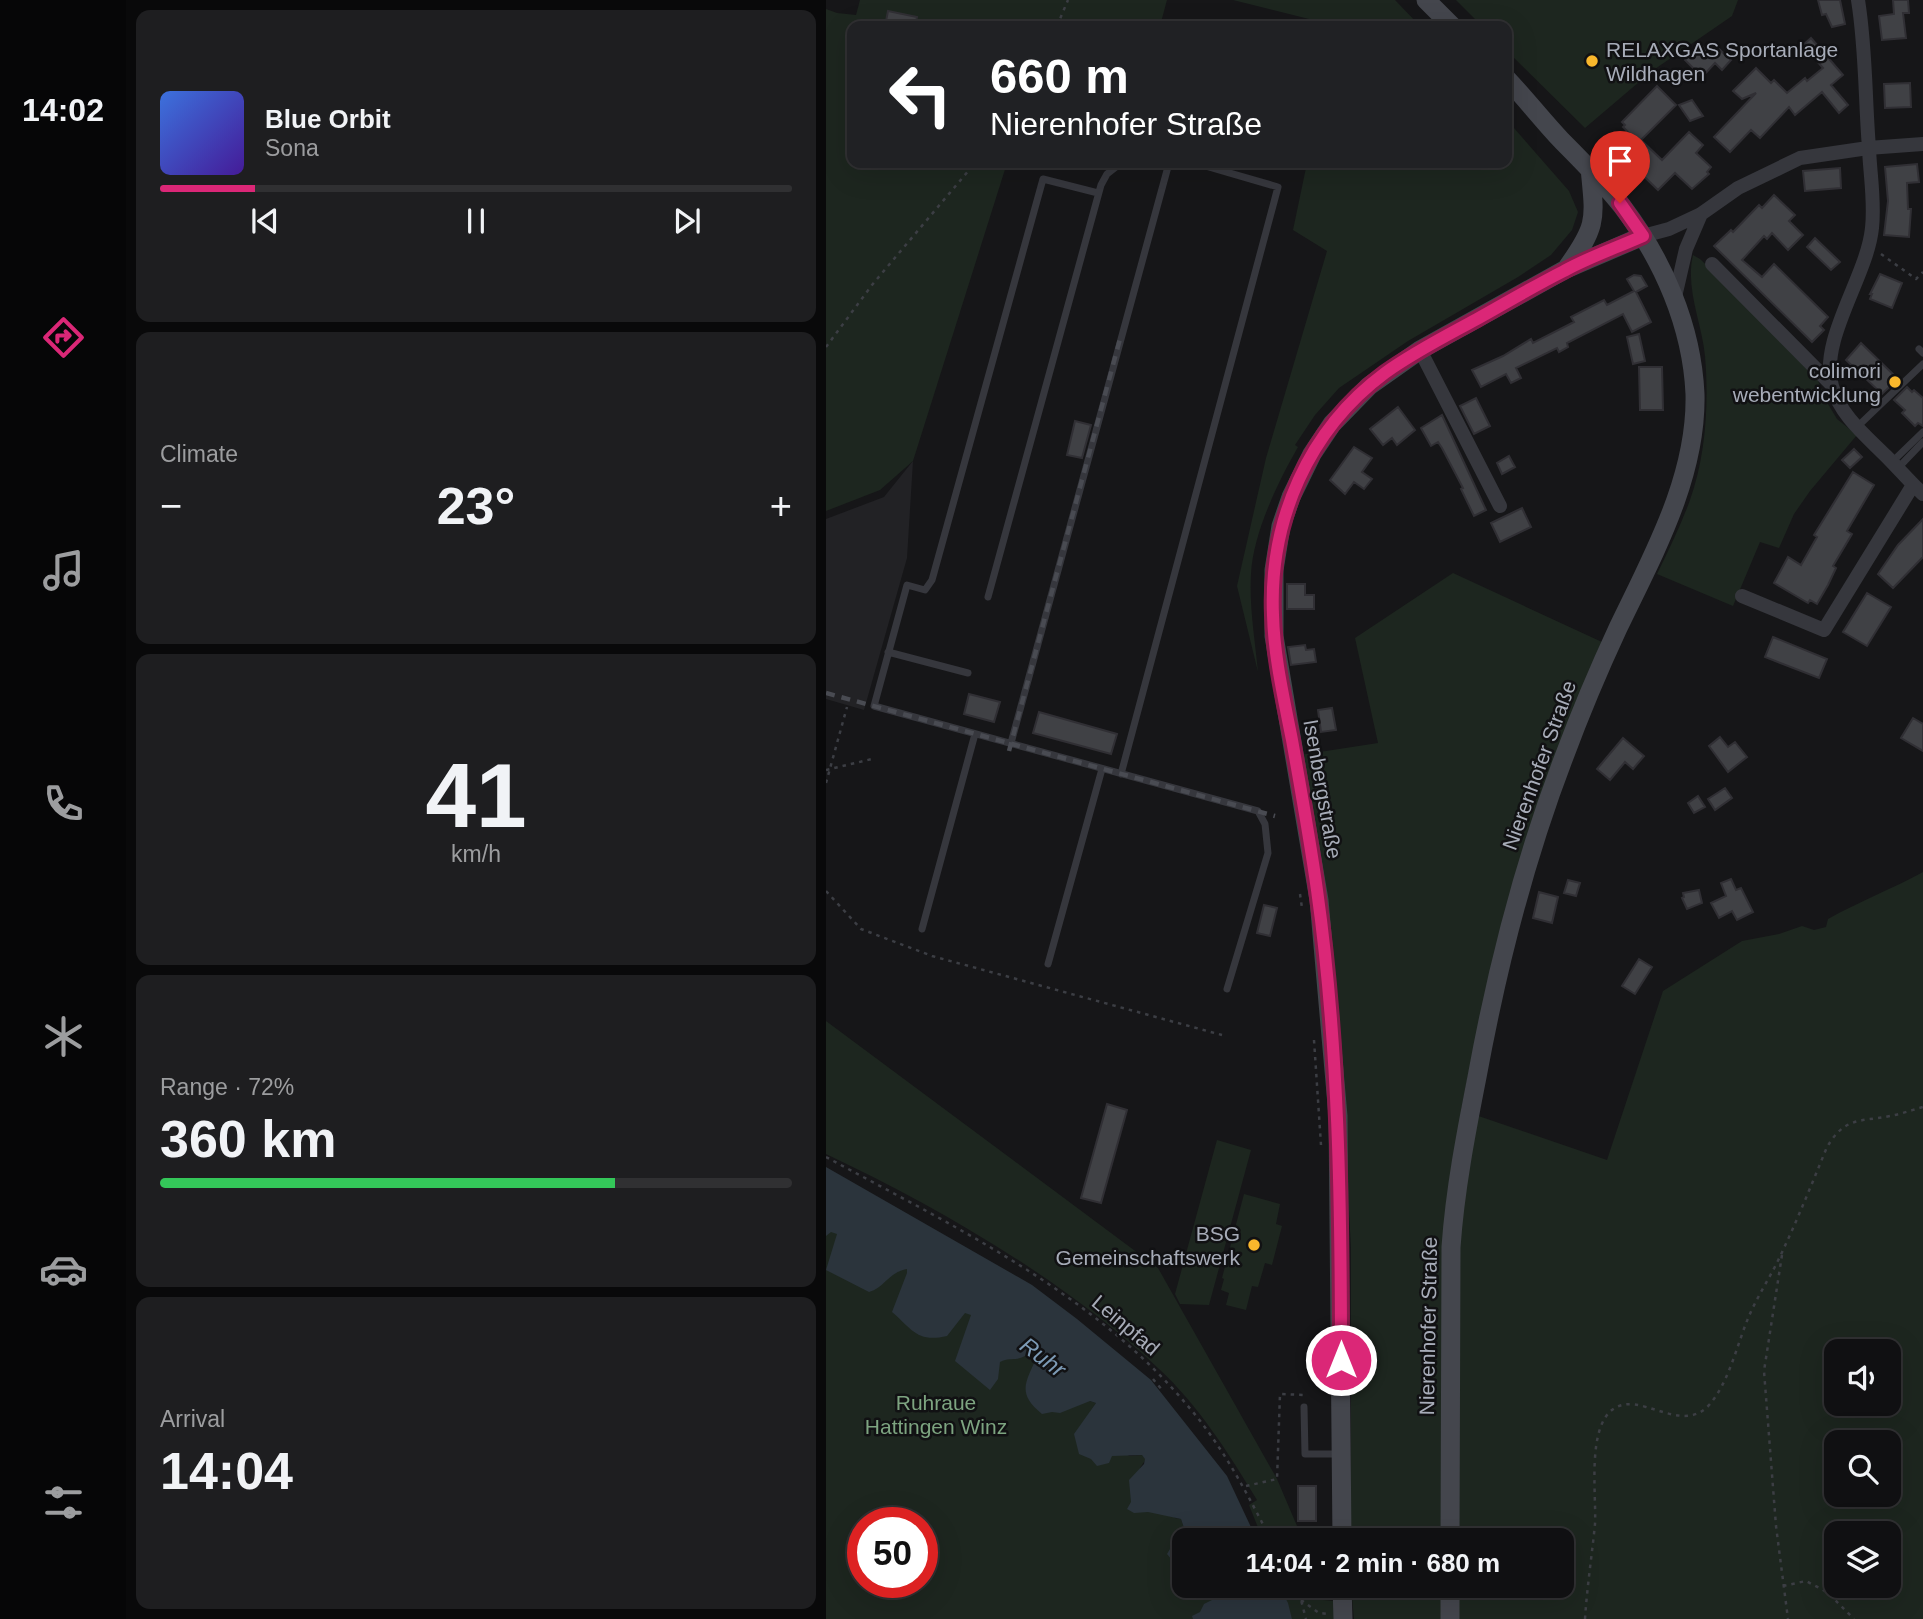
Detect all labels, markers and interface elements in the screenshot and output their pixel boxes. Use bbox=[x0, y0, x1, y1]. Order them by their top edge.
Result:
place label: RELAXGAS Sportanlage Wildhagen bbox=[1606, 38, 1838, 85]
icon: left bbox=[875, 49, 966, 140]
text: 660 m bbox=[990, 49, 1129, 103]
marker: RELAXGAS Sportanlage Wildhagen bbox=[1584, 53, 1600, 69]
text: 14:02 bbox=[22, 92, 104, 128]
text: Blue Orbit bbox=[265, 104, 391, 134]
text: Nierenhofer Straße bbox=[990, 106, 1262, 142]
pin bbox=[1590, 131, 1650, 203]
text: Sona bbox=[265, 135, 319, 161]
icon: arrive bbox=[1601, 142, 1639, 180]
icon: previous bbox=[246, 202, 284, 240]
icon: pause bbox=[457, 202, 495, 240]
icon: next bbox=[668, 202, 706, 240]
icon: directions bbox=[39, 313, 88, 362]
place label: colimori webentwicklung bbox=[1732, 359, 1881, 406]
marker: colimori webentwicklung bbox=[1887, 374, 1903, 390]
text: Climate bbox=[160, 441, 238, 467]
text: 23° bbox=[437, 477, 515, 535]
text: − bbox=[160, 485, 182, 527]
text: + bbox=[770, 485, 792, 527]
icon: music bbox=[39, 546, 88, 595]
street label: Nierenhofer Straße bbox=[1498, 677, 1580, 853]
street label: Isenbergstraße bbox=[1299, 717, 1347, 861]
text: 41 bbox=[425, 745, 527, 846]
icon: phone bbox=[39, 779, 88, 828]
text: km/h bbox=[451, 841, 501, 867]
icon: climate bbox=[39, 1012, 88, 1061]
text: Range · 72% bbox=[160, 1074, 294, 1100]
text: 360 km bbox=[160, 1110, 336, 1168]
place label: BSG Gemeinschaftswerk bbox=[1056, 1222, 1240, 1269]
marker: BSG Gemeinschaftswerk bbox=[1246, 1237, 1262, 1253]
street label: Nierenhofer Straße bbox=[1415, 1237, 1441, 1415]
icon: car bbox=[39, 1245, 88, 1294]
street label: Leinpfad bbox=[1088, 1290, 1164, 1360]
position arrow bbox=[1304, 1323, 1378, 1397]
water label: Ruhr bbox=[1015, 1332, 1072, 1383]
map controls bbox=[1824, 1339, 1901, 1598]
button: sound bbox=[1824, 1339, 1901, 1416]
park label: Ruhraue Hattingen Winz bbox=[865, 1391, 1007, 1438]
text: Arrival bbox=[160, 1406, 225, 1432]
button: search bbox=[1824, 1430, 1901, 1507]
text: 14:04 bbox=[160, 1442, 293, 1500]
icon: filters bbox=[39, 1478, 88, 1527]
speed limit sign: 50 bbox=[847, 1507, 938, 1598]
button: layers bbox=[1824, 1521, 1901, 1598]
text: 14:04 · 2 min · 680 m bbox=[1246, 1548, 1500, 1578]

